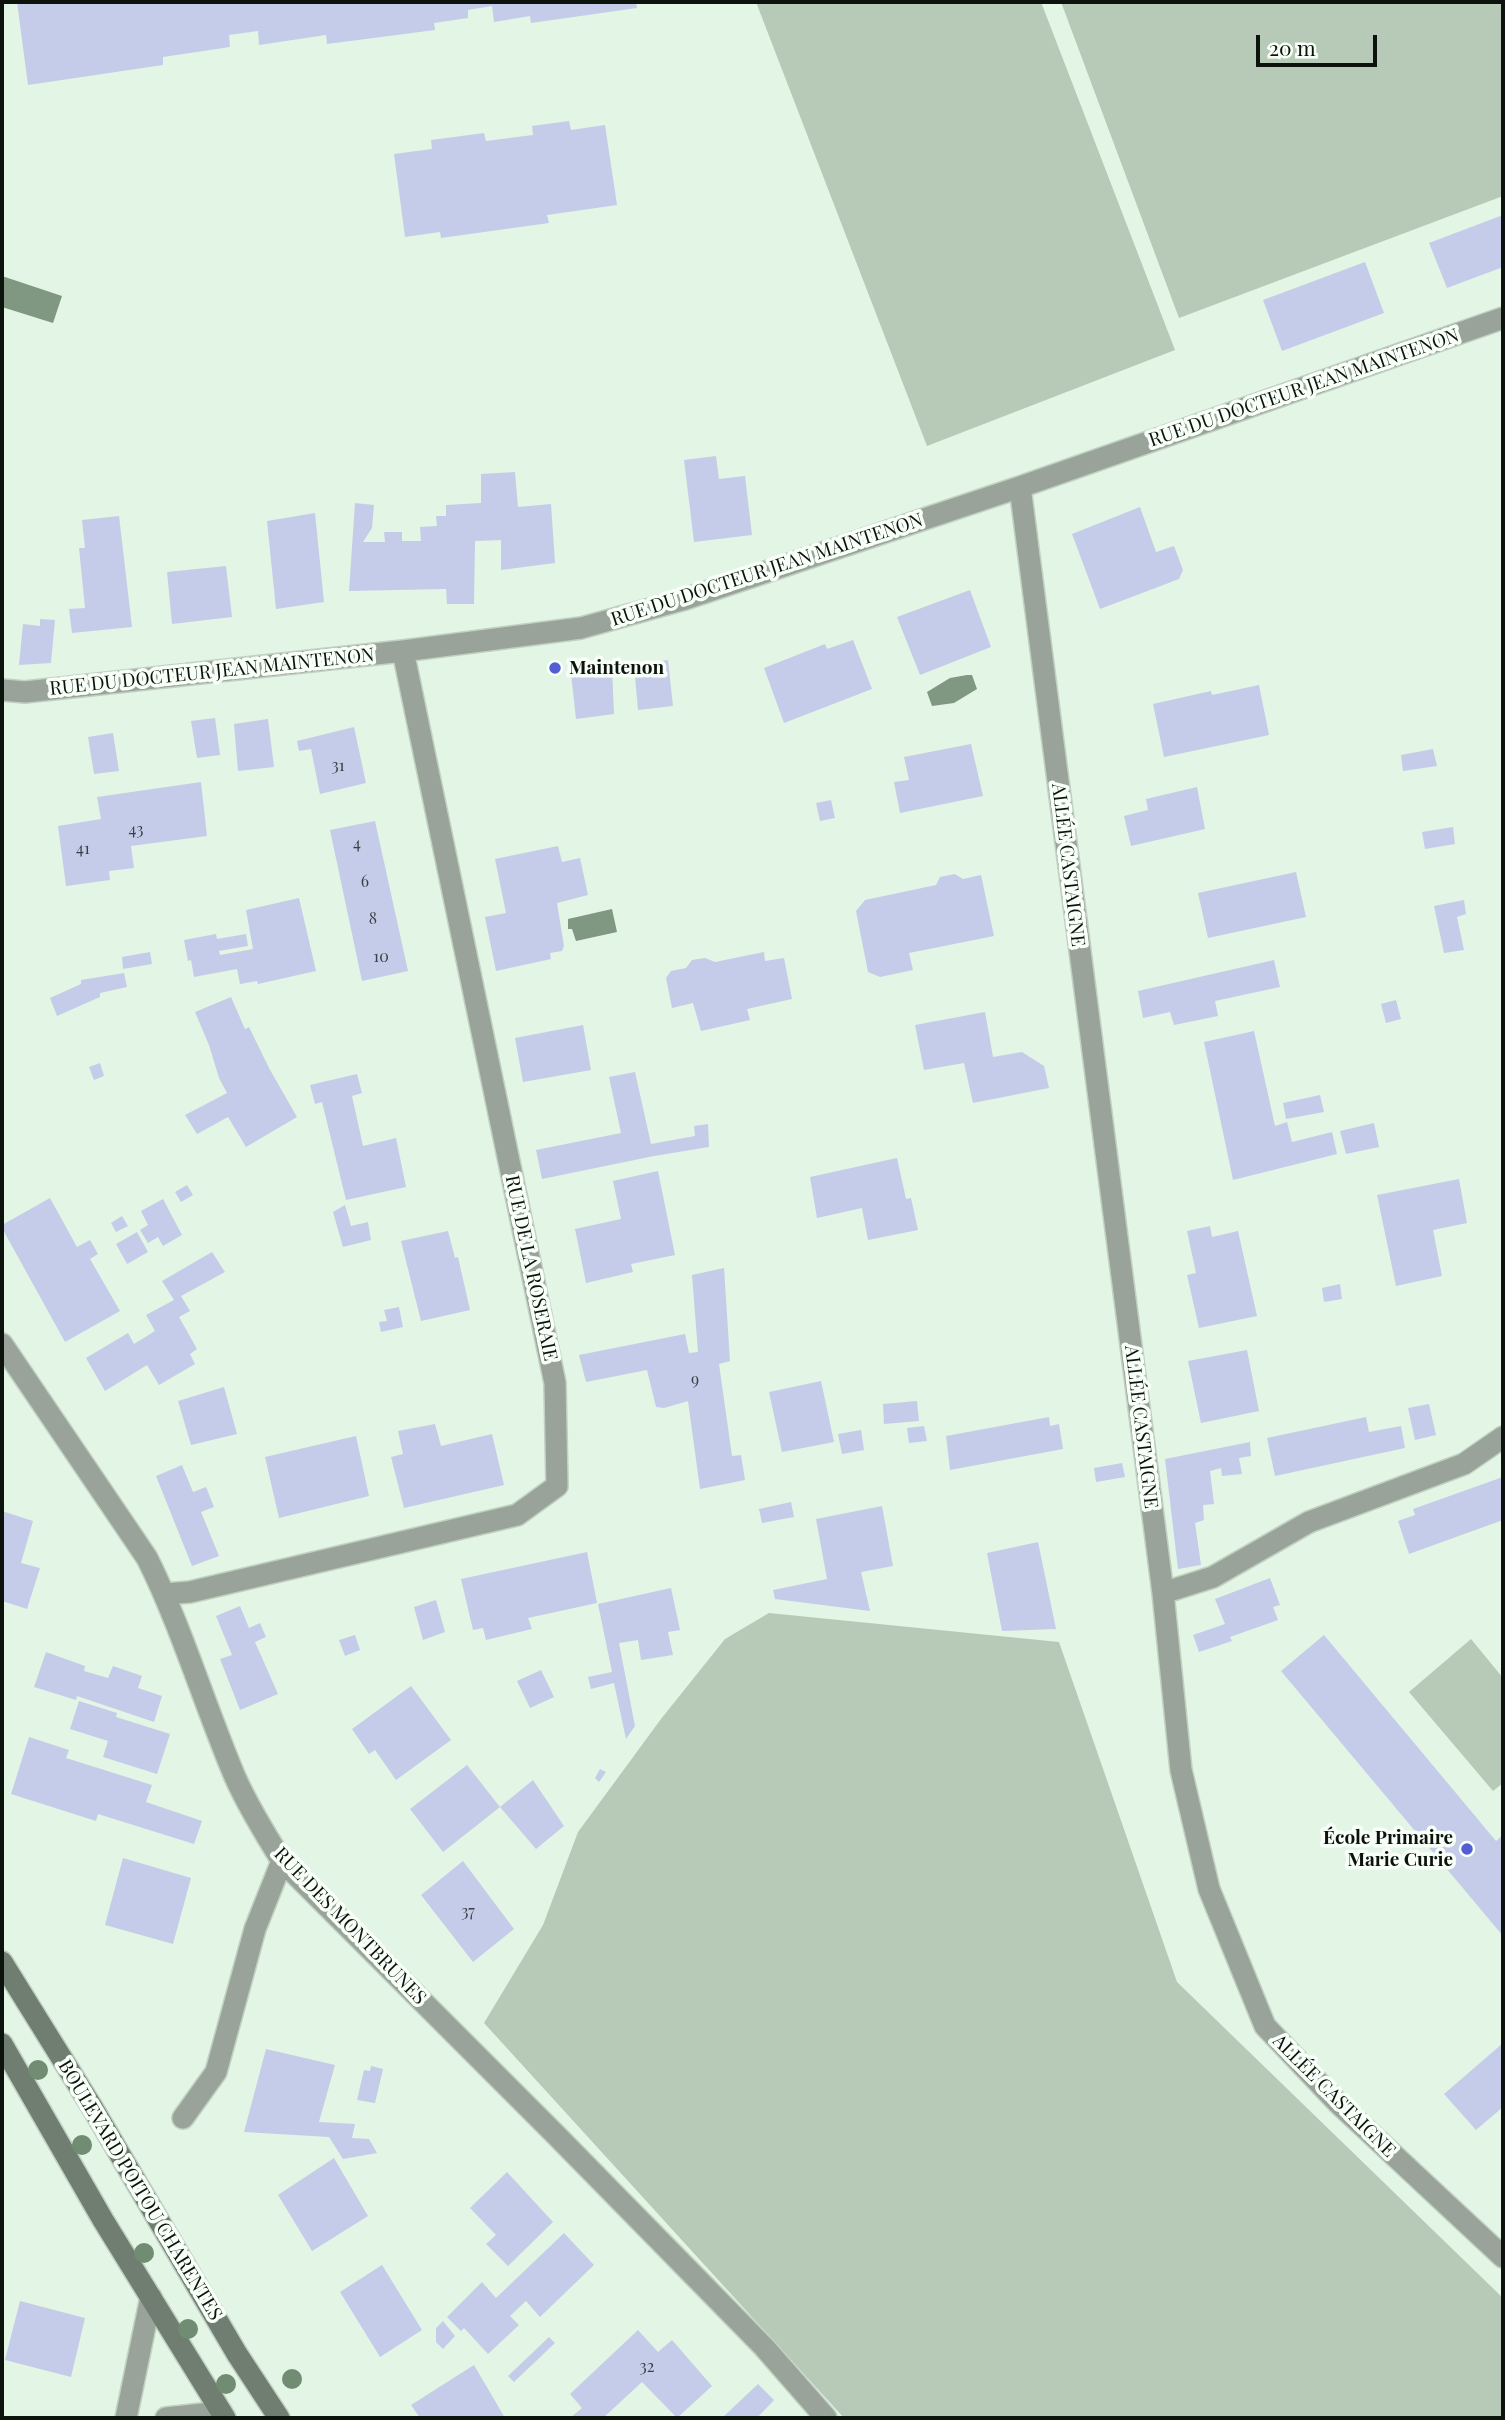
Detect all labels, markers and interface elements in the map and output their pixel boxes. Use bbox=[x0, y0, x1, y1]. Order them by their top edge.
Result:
scale bar bbox=[1260, 21, 1381, 65]
text: 20 m bbox=[1269, 33, 1316, 61]
street label: RUE DU DOCTEUR JEAN MAINTENON bbox=[1146, 324, 1462, 452]
street label: RUE DU DOCTEUR JEAN MAINTENON bbox=[608, 509, 926, 631]
street label: RUE DU DOCTEUR JEAN MAINTENON bbox=[48, 644, 376, 700]
place label: Maintenon bbox=[569, 657, 664, 679]
marker: Maintenon bbox=[547, 660, 563, 676]
house number: 31 bbox=[331, 756, 345, 776]
street label: ALLÉE CASTAIGNE bbox=[1047, 782, 1089, 948]
house number: 43 bbox=[129, 820, 143, 840]
house number: 4 bbox=[353, 834, 361, 854]
house number: 41 bbox=[76, 839, 90, 859]
house number: 6 bbox=[361, 872, 369, 892]
house number: 8 bbox=[369, 909, 377, 929]
house number: 10 bbox=[373, 947, 389, 967]
street label: RUE DE LA ROSERAIE bbox=[500, 1173, 562, 1363]
street label: ALLÉE CASTAIGNE bbox=[1120, 1344, 1162, 1510]
house number: 9 bbox=[691, 1370, 699, 1390]
place label: École Primaire Marie Curie bbox=[1323, 1827, 1453, 1871]
marker: École Primaire Marie Curie bbox=[1459, 1841, 1475, 1857]
street label: RUE DES MONTBRUNES bbox=[269, 1843, 431, 2009]
house number: 37 bbox=[461, 1902, 475, 1922]
street label: ALLÉE CASTAIGNE bbox=[1268, 2030, 1400, 2162]
street label: BOULEVARD POITOU CHARENTES bbox=[53, 2056, 227, 2324]
house number: 32 bbox=[640, 2357, 654, 2377]

